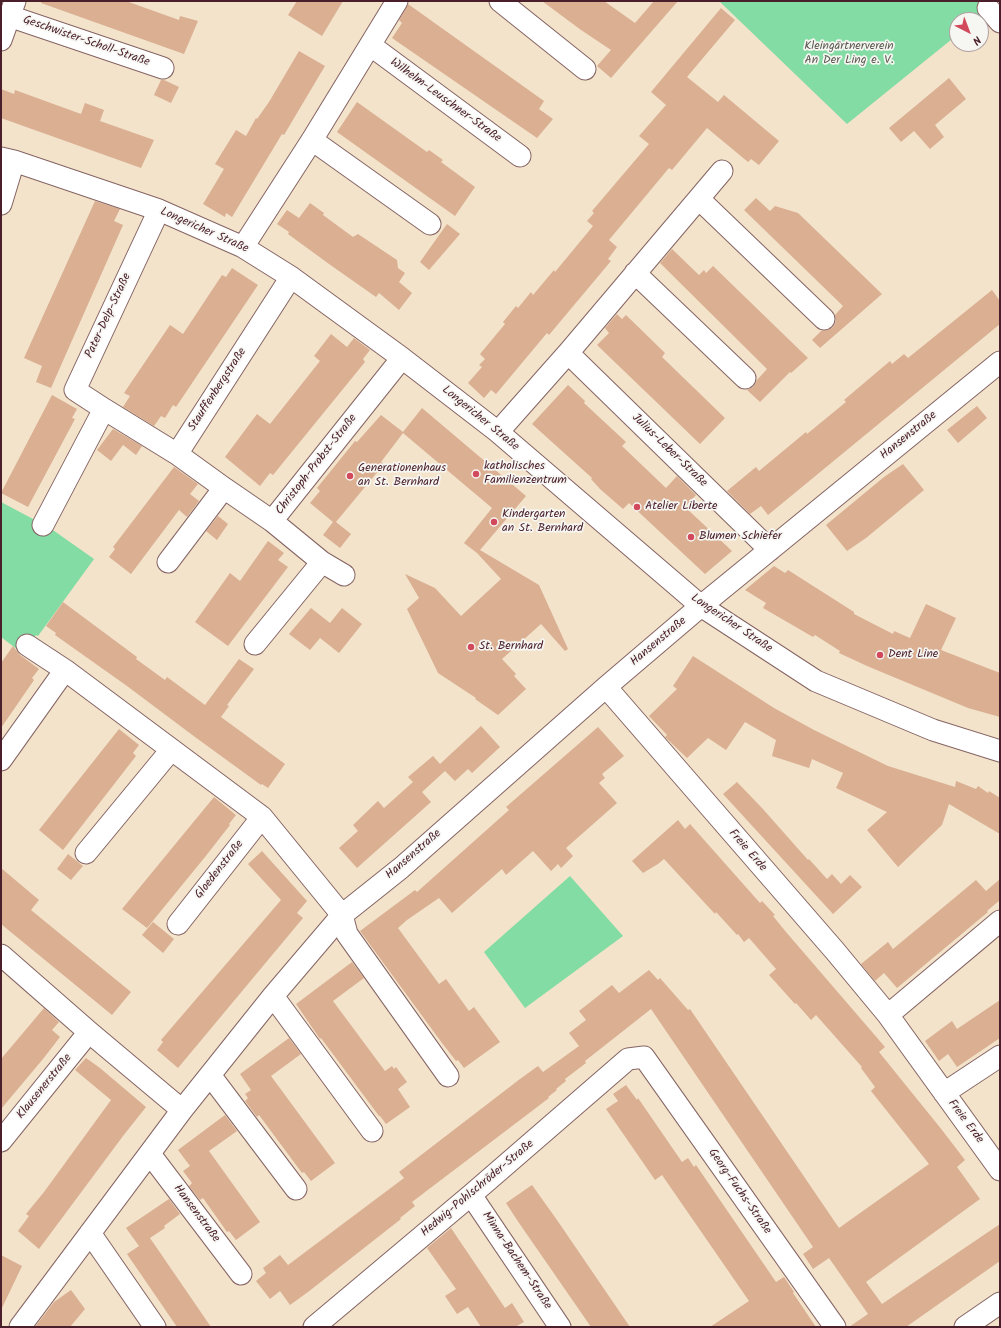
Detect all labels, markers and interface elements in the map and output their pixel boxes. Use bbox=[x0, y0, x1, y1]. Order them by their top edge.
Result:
north arrow bbox=[949, 12, 989, 52]
street label: Geschwister-Scholl-Straße bbox=[21, 14, 151, 70]
text: N bbox=[968, 31, 985, 49]
park label: Kleingärtnerverein An Der Ling e. V. bbox=[804, 40, 894, 68]
street label: Wilhelm-Leuschner-Straße bbox=[387, 56, 503, 146]
street label: Longericher Straße bbox=[158, 205, 250, 257]
street label: Pater-Delp-Straße bbox=[83, 271, 135, 361]
street label: Stauffenbergstraße bbox=[186, 346, 250, 434]
street label: Longericher Straße bbox=[438, 383, 522, 455]
street label: Hansenstraße bbox=[878, 409, 940, 463]
street label: Julius-Leber-Straße bbox=[628, 411, 710, 491]
street label: Christoph-Probst-Straße bbox=[273, 412, 361, 518]
place label: katholisches Familienzentrum bbox=[484, 460, 567, 488]
place label: Generationenhaus an St. Bernhard bbox=[358, 462, 446, 490]
marker: katholisches Familienzentrum bbox=[471, 469, 481, 479]
marker: Generationenhaus an St. Bernhard bbox=[345, 471, 355, 481]
place label: Atelier Liberte bbox=[645, 500, 717, 514]
marker: Atelier Liberte bbox=[632, 502, 642, 512]
place label: Kindergarten an St. Bernhard bbox=[502, 508, 583, 536]
marker: Kindergarten an St. Bernhard bbox=[489, 517, 499, 527]
place label: Blumen Schiefer bbox=[699, 530, 782, 544]
marker: Blumen Schiefer bbox=[686, 532, 696, 542]
street label: Longericher Straße bbox=[687, 591, 775, 657]
street label: Hansenstraße bbox=[628, 614, 690, 670]
place label: St. Bernhard bbox=[479, 640, 543, 654]
marker: St. Bernhard bbox=[466, 642, 476, 652]
place label: Dent Line bbox=[888, 648, 938, 662]
marker: Dent Line bbox=[875, 650, 885, 660]
street label: Hansenstraße bbox=[383, 827, 445, 883]
street label: Freie Erde bbox=[725, 827, 769, 875]
street label: Gloedenstraße bbox=[193, 838, 247, 902]
street label: Klausenerstraße bbox=[14, 1052, 76, 1122]
street label: Freie Erde bbox=[944, 1097, 986, 1147]
street label: Hedwig-Pohlschröder-Straße bbox=[419, 1138, 537, 1240]
street label: Georg-Fuchs-Straße bbox=[704, 1147, 774, 1237]
street label: Hansenstraße bbox=[170, 1182, 222, 1246]
street label: Minna-Bachem-Straße bbox=[478, 1209, 554, 1313]

